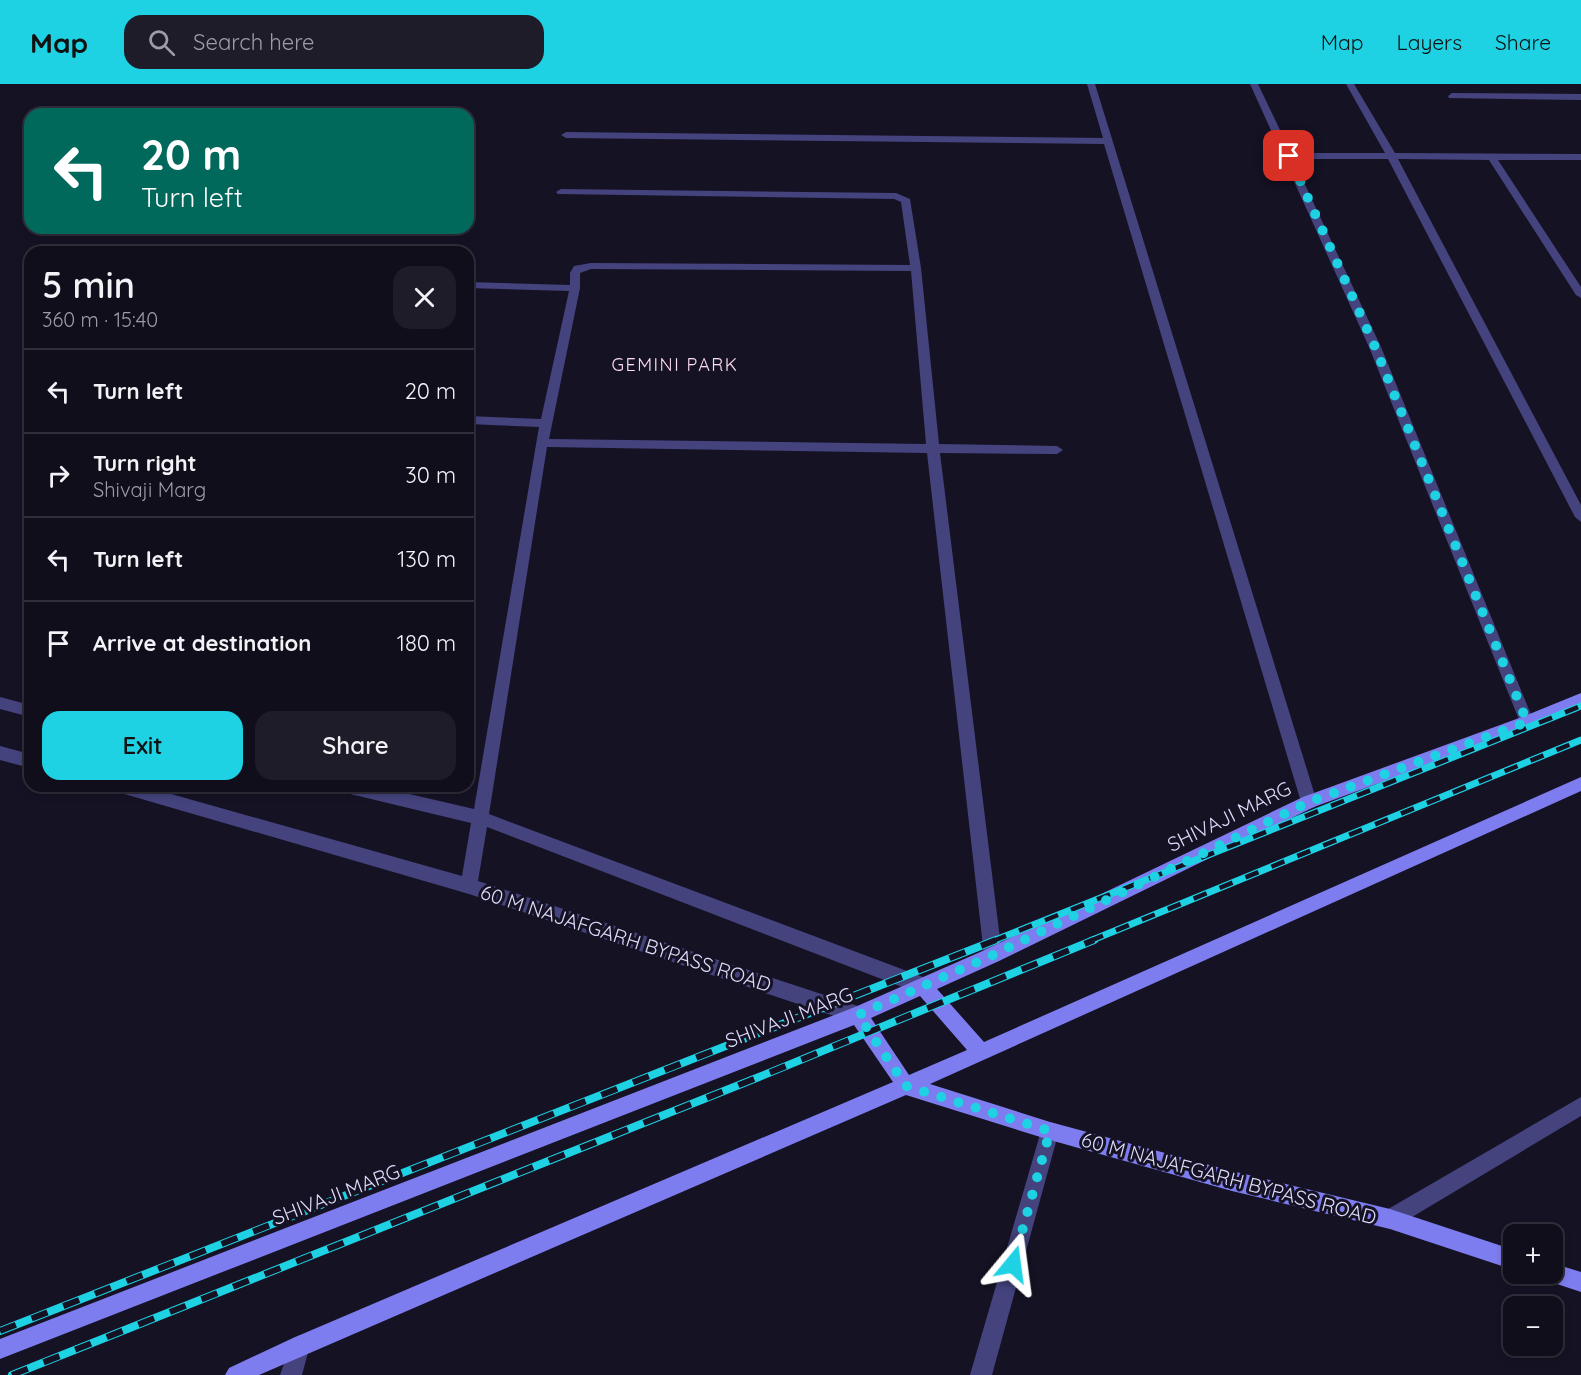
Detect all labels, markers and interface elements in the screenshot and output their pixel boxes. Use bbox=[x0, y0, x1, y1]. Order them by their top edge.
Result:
search box bbox=[124, 15, 544, 69]
text: Map bbox=[30, 25, 88, 60]
icon: search bbox=[145, 26, 178, 59]
text: Search here bbox=[193, 28, 315, 56]
text: Map bbox=[1321, 29, 1364, 55]
text: Layers bbox=[1397, 29, 1462, 55]
text: Share bbox=[1495, 29, 1551, 55]
text: 20 m bbox=[141, 128, 241, 181]
pin bbox=[1263, 130, 1314, 181]
icon: left bbox=[42, 132, 120, 210]
icon: arrive bbox=[1272, 139, 1305, 172]
text: Turn left bbox=[141, 180, 243, 214]
text: 5 min bbox=[42, 262, 135, 307]
button: close bbox=[393, 266, 456, 329]
text: 360 m · 15:40 bbox=[42, 307, 158, 332]
district label: GEMINI PARK bbox=[611, 353, 739, 376]
icon: left bbox=[42, 375, 75, 408]
text: Turn left bbox=[93, 377, 183, 405]
text: 20 m bbox=[405, 377, 456, 405]
text: Turn right bbox=[93, 449, 197, 477]
icon: right bbox=[42, 459, 75, 492]
text: 30 m bbox=[405, 461, 456, 489]
text: Shivaji Marg bbox=[93, 477, 206, 502]
icon: left bbox=[42, 543, 75, 576]
text: Turn left bbox=[93, 545, 183, 573]
text: 130 m bbox=[397, 545, 456, 573]
icon: arrive bbox=[42, 627, 75, 660]
text: Arrive at destination bbox=[93, 629, 311, 657]
text: 180 m bbox=[397, 629, 456, 657]
button: Exit bbox=[42, 711, 243, 780]
button: Share bbox=[255, 711, 456, 780]
street label: SHIVAJI MARG bbox=[1163, 775, 1295, 857]
street label: 60 M NAJAFGARH BYPASS ROAD bbox=[477, 879, 775, 997]
street label: SHIVAJI MARG bbox=[722, 981, 856, 1053]
street label: 60 M NAJAFGARH BYPASS ROAD bbox=[1079, 1127, 1379, 1229]
street label: SHIVAJI MARG bbox=[269, 1158, 403, 1230]
map controls bbox=[1503, 1224, 1563, 1356]
button: + bbox=[1503, 1224, 1563, 1284]
position arrow bbox=[981, 1232, 1045, 1296]
button: − bbox=[1503, 1296, 1563, 1356]

